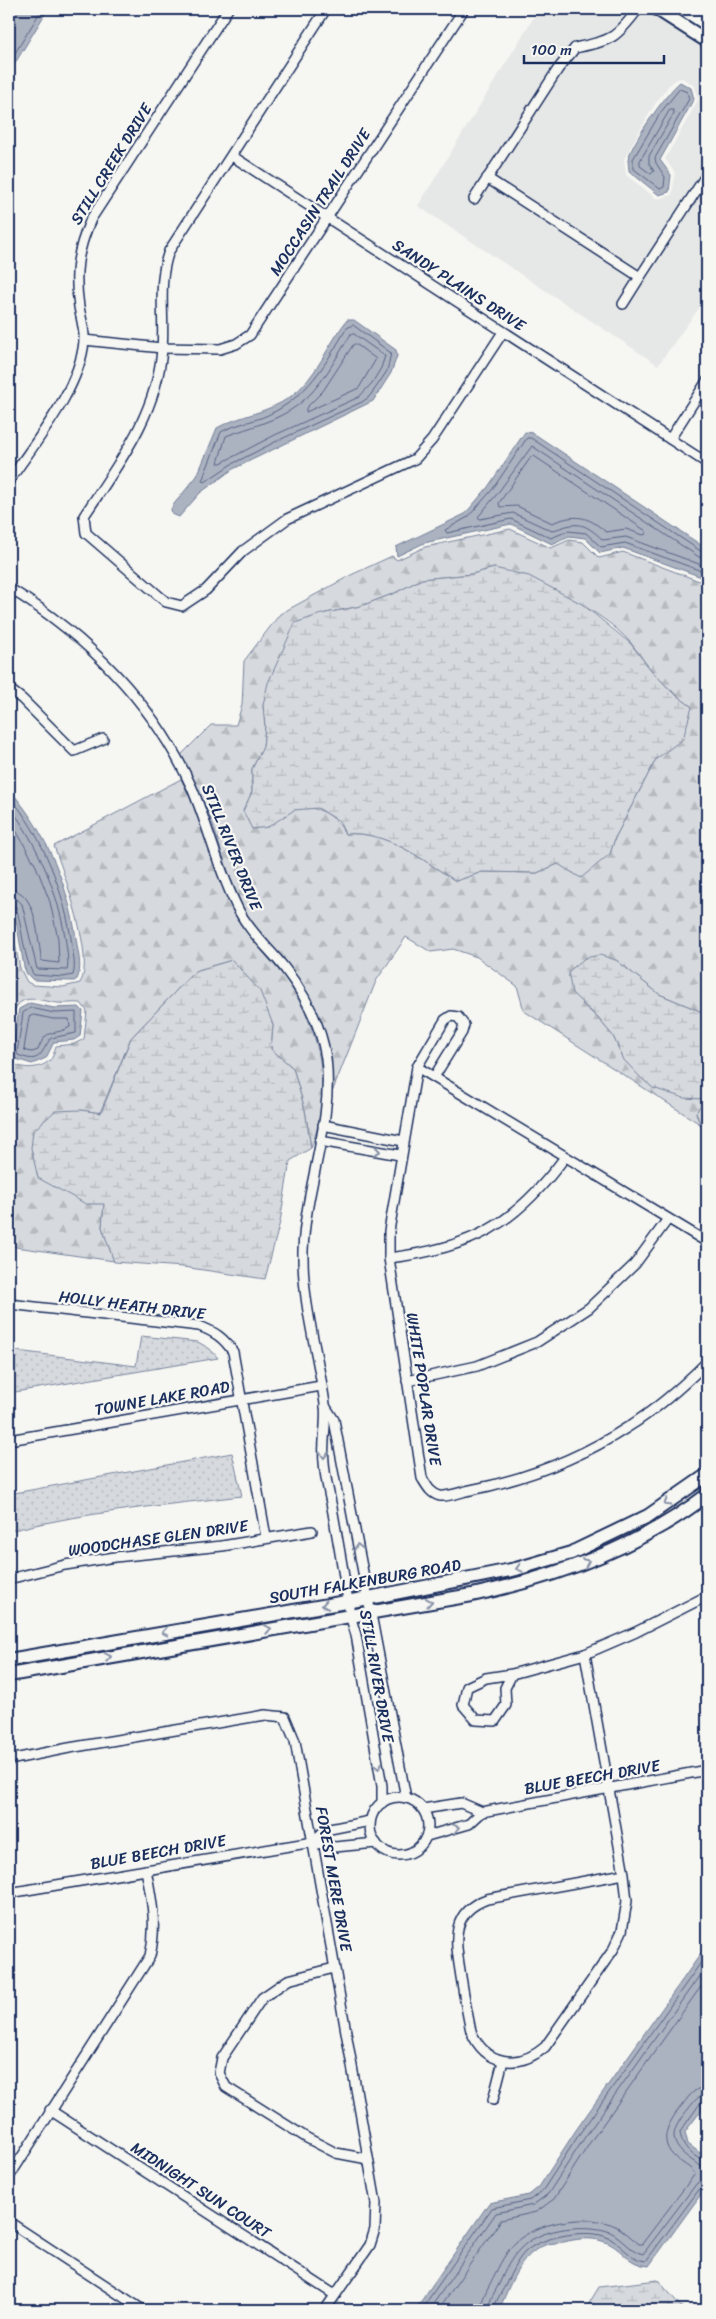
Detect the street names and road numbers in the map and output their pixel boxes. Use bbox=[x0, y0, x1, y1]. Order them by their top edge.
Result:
street label: STILL CREEK DRIVE bbox=[62, 97, 161, 231]
street label: MOCCASIN TRAIL DRIVE bbox=[261, 121, 379, 282]
street label: SANDY PLAINS DRIVE bbox=[386, 231, 533, 340]
street label: STILL RIVER DRIVE bbox=[193, 779, 271, 916]
street label: HOLLY HEATH DRIVE bbox=[57, 1282, 208, 1329]
street label: WHITE POPLAR DRIVE bbox=[398, 1310, 451, 1469]
street label: TOWNE LAKE ROAD bbox=[92, 1372, 232, 1424]
street label: WOODCHASE GLEN DRIVE bbox=[66, 1511, 251, 1565]
street label: SOUTH FALKENBURG ROAD bbox=[267, 1550, 464, 1612]
street label: STILL RIVER DRIVE bbox=[351, 1607, 403, 1746]
street label: BLUE BEECH DRIVE bbox=[522, 1751, 663, 1803]
street label: FOREST MERE DRIVE bbox=[307, 1804, 361, 1955]
street label: BLUE BEECH DRIVE bbox=[88, 1826, 229, 1878]
street label: MIDNIGHT SUN COURT bbox=[125, 2134, 278, 2247]

